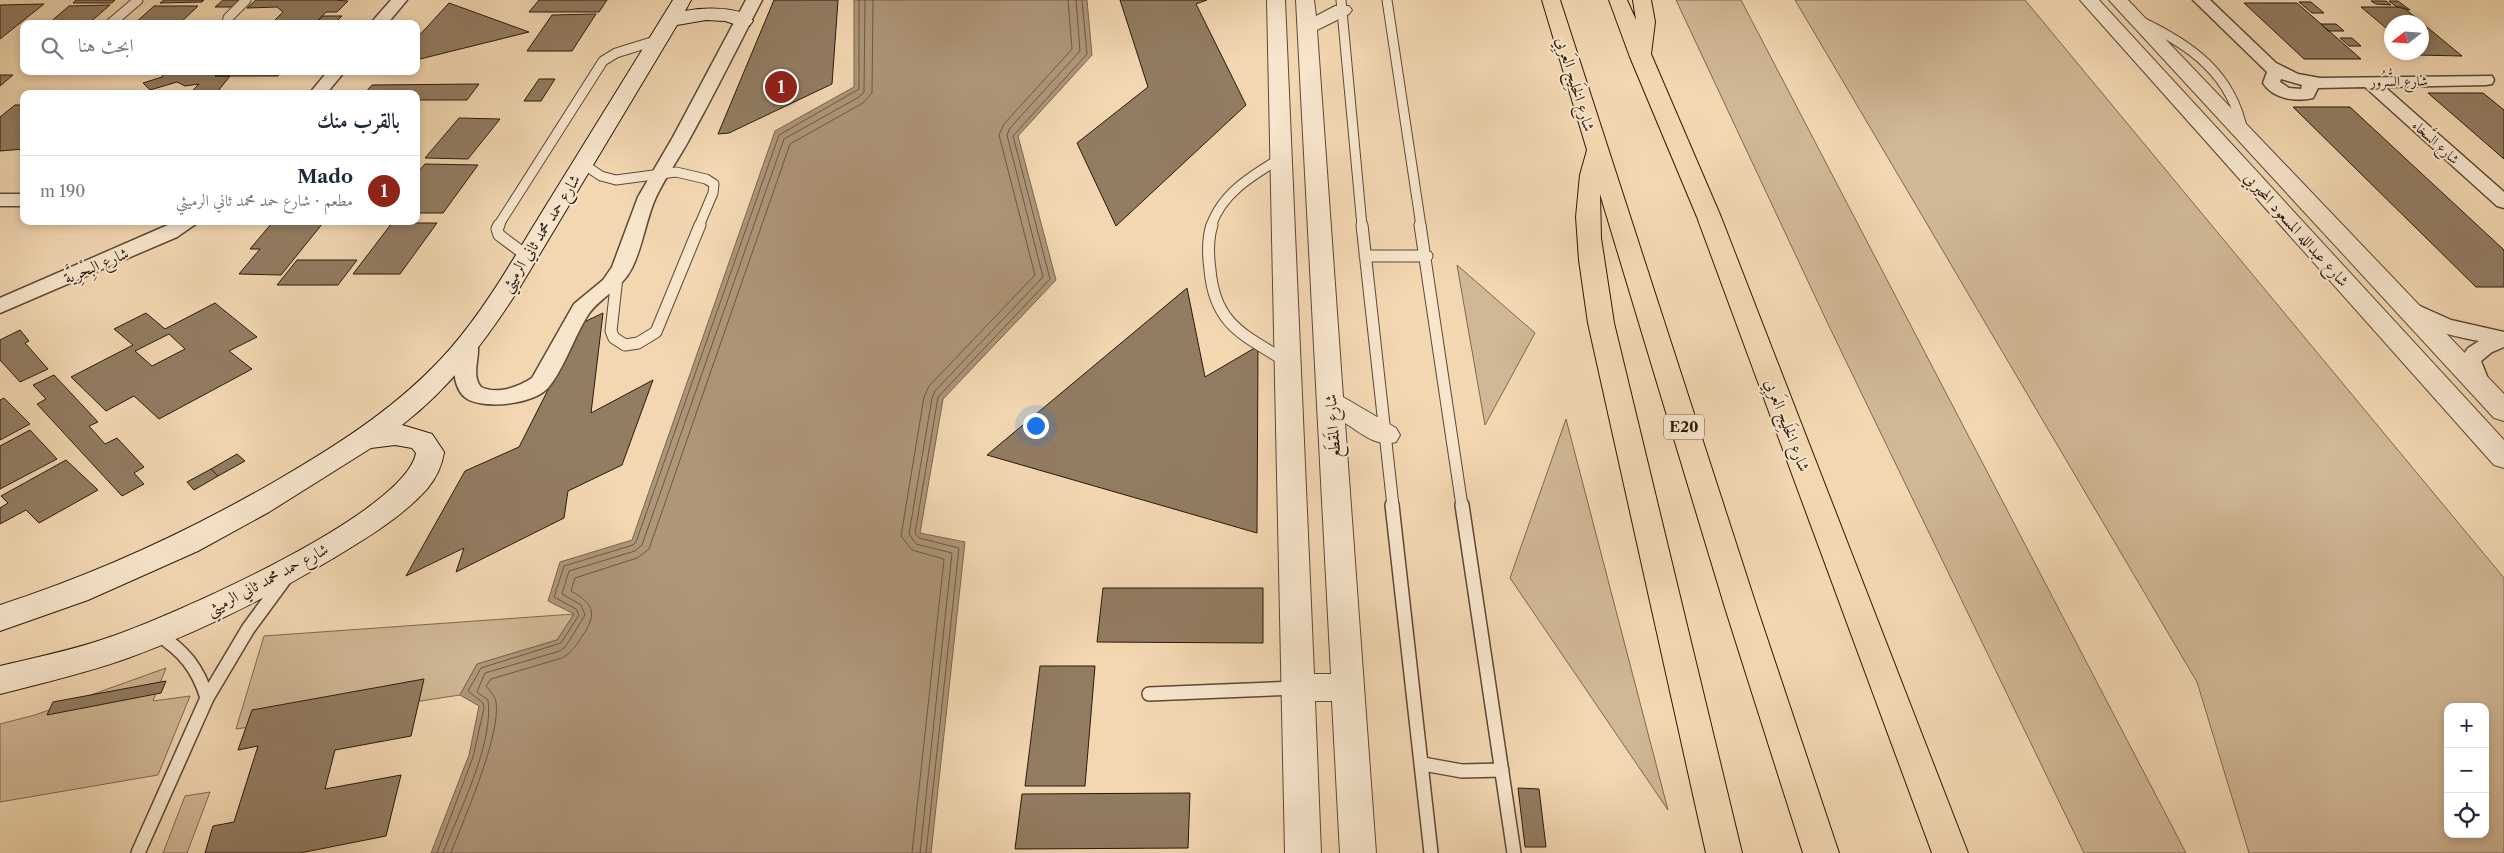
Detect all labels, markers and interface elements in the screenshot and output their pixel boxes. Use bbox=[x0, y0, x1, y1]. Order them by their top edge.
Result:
north arrow bbox=[2384, 15, 2429, 60]
search box bbox=[20, 20, 420, 75]
icon: search bbox=[38, 34, 66, 62]
text: ابحث هنا bbox=[78, 34, 134, 57]
street label: شارع الخَلِيج العَربِي bbox=[1547, 34, 1601, 135]
street label: شارع السُّرُور bbox=[2368, 67, 2428, 94]
pin: 1 bbox=[765, 68, 797, 106]
text: بالقرب منك bbox=[317, 108, 400, 133]
street label: شارع السَّخاء bbox=[2407, 114, 2465, 170]
text: Mado bbox=[297, 165, 353, 188]
street label: شارع عبدالله المسعود المحيربي bbox=[2237, 168, 2354, 293]
street label: شارع حمد محمد ثاني الرميثي bbox=[496, 170, 589, 299]
text: 190 m bbox=[40, 181, 85, 201]
text: 1 bbox=[380, 181, 388, 201]
text: مطعم · شارع حمد محمد ثاني الرميثي bbox=[176, 190, 353, 210]
street label: شارع البِحْرِيَّة bbox=[59, 240, 133, 291]
street label: شارع الخَلِيج العَربِي bbox=[1756, 375, 1816, 476]
street label: شارع المَقطَع bbox=[1319, 393, 1350, 459]
your location bbox=[1023, 413, 1049, 439]
road number: E20 bbox=[1664, 414, 1704, 440]
street label: شارع حمد محمد ثاني الرميثي bbox=[203, 538, 334, 625]
map controls bbox=[2444, 703, 2489, 838]
button: + bbox=[2444, 703, 2489, 748]
button: − bbox=[2444, 748, 2489, 793]
button: locate bbox=[2444, 793, 2489, 838]

